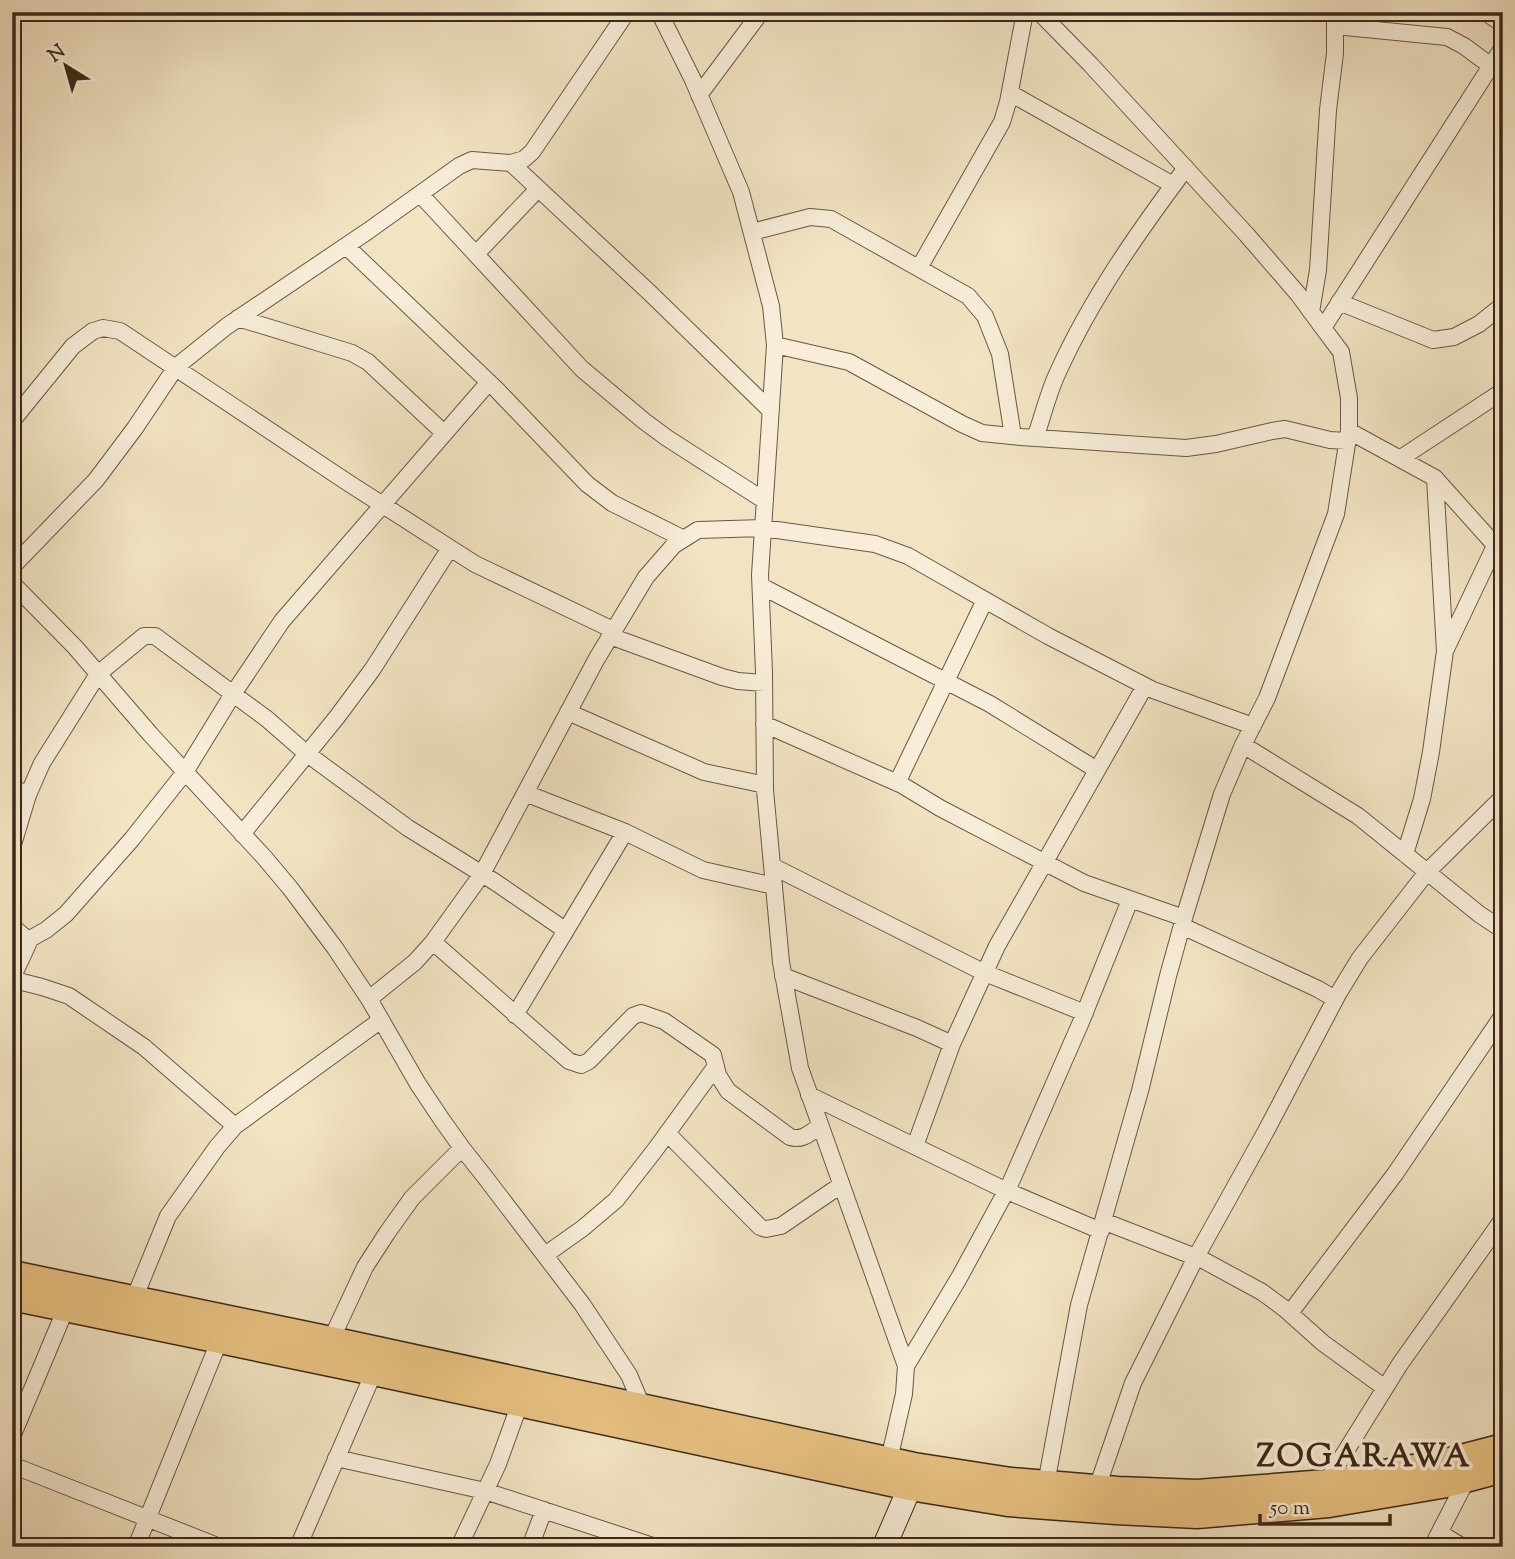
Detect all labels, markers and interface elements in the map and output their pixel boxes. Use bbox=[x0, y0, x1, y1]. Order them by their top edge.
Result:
north arrow bbox=[32, 32, 102, 102]
text: N bbox=[43, 39, 71, 70]
district label: ZOGARAWA bbox=[1256, 1435, 1472, 1481]
scale bar bbox=[1260, 1482, 1389, 1526]
text: 50 m bbox=[1269, 1494, 1310, 1524]

